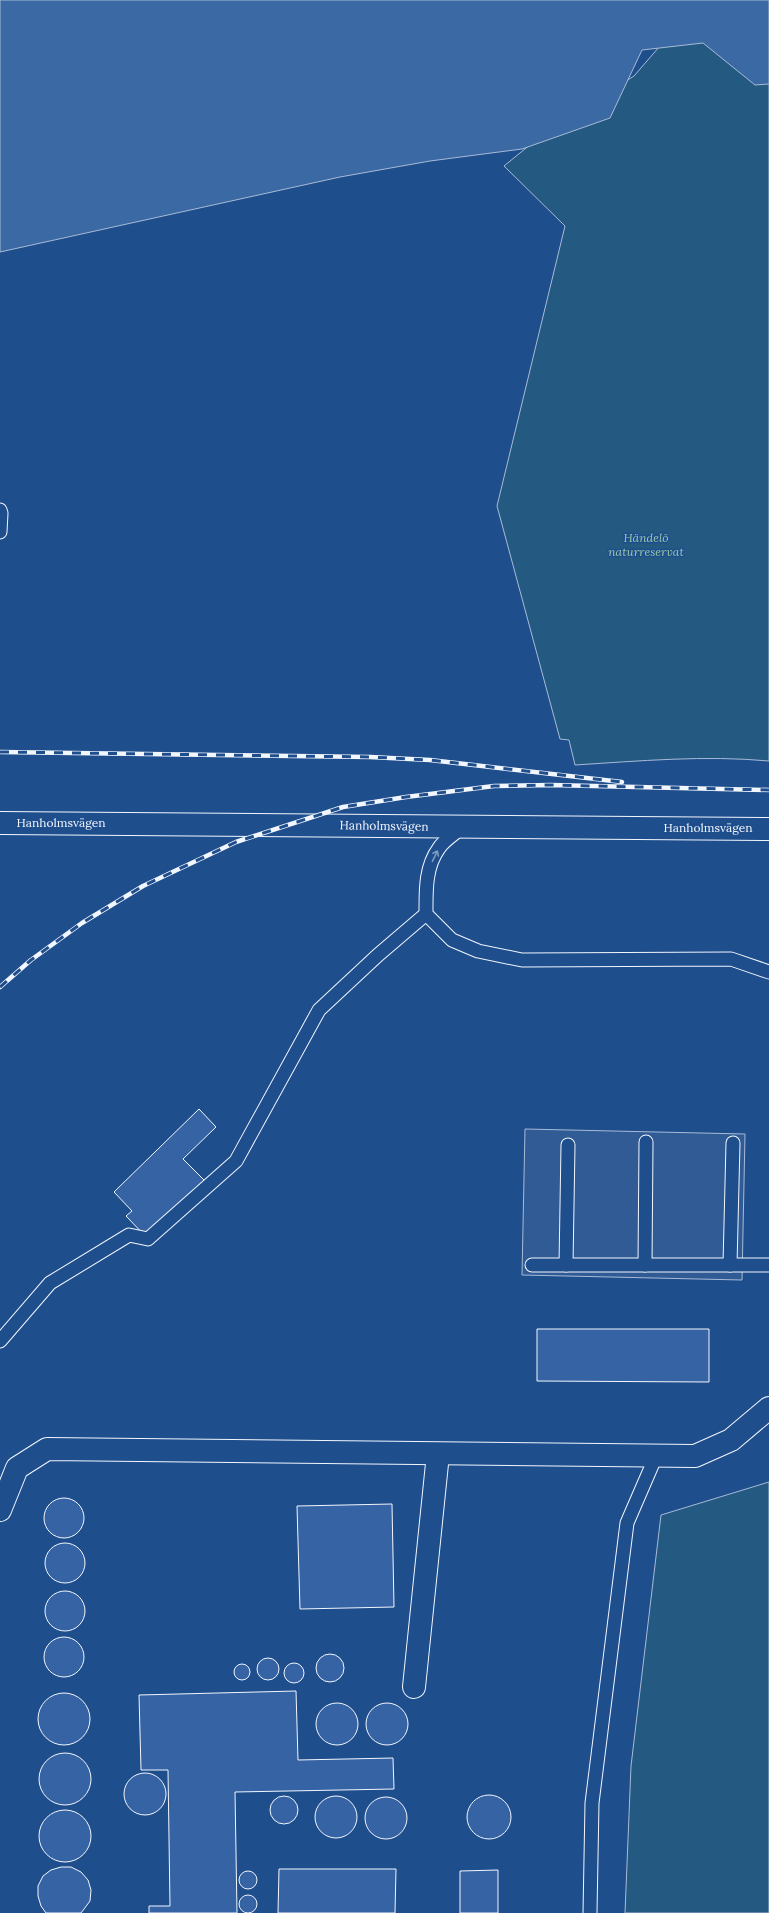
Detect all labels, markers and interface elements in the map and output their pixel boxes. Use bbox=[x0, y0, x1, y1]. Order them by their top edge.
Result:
park label: Händelö naturreservat bbox=[608, 530, 684, 559]
street label: Hanholmsvägen bbox=[17, 815, 106, 830]
street label: Hanholmsvägen bbox=[339, 817, 429, 834]
street label: Hanholmsvägen bbox=[664, 820, 753, 835]
one-way arrow bbox=[432, 850, 439, 862]

